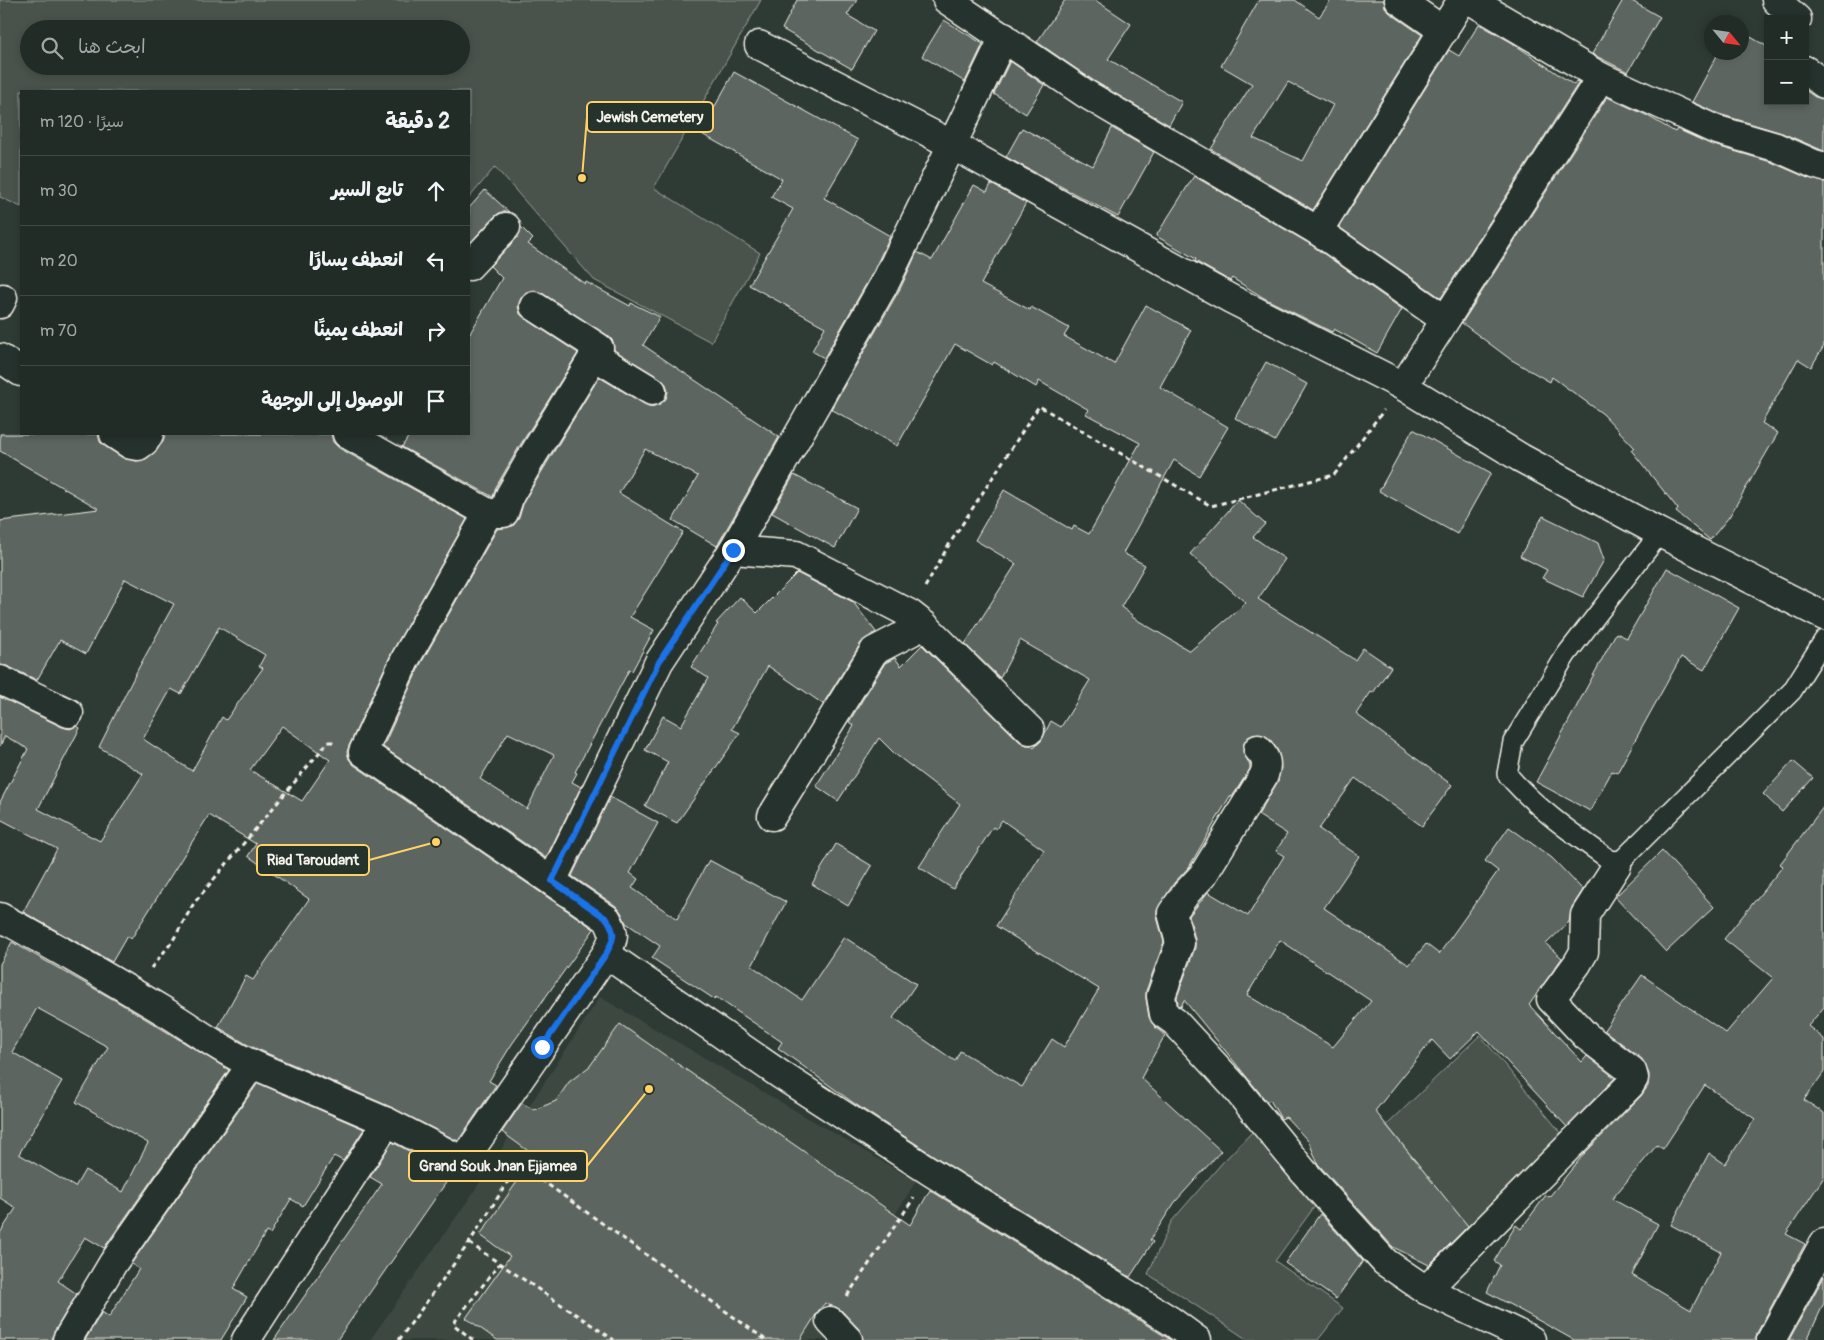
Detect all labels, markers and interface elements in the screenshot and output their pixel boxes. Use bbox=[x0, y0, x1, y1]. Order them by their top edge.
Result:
north arrow bbox=[1704, 15, 1749, 60]
map controls bbox=[1764, 15, 1809, 105]
button: + bbox=[1764, 15, 1809, 60]
search box bbox=[20, 20, 470, 75]
icon: search bbox=[38, 34, 66, 62]
text: ابحث هنا bbox=[78, 35, 146, 59]
button: − bbox=[1764, 60, 1809, 105]
callout: Jewish Cemetery bbox=[587, 102, 713, 132]
text: 2 دقيقة bbox=[385, 108, 450, 135]
text: Jewish Cemetery bbox=[597, 108, 704, 127]
text: سيرًا · 120 m bbox=[40, 112, 124, 132]
icon: ahead bbox=[422, 177, 450, 205]
text: تابع السير bbox=[331, 178, 403, 202]
text: 30 m bbox=[40, 181, 78, 201]
icon: left bbox=[422, 247, 450, 275]
text: انعطف يسارًا bbox=[309, 248, 403, 272]
text: 20 m bbox=[40, 251, 78, 271]
icon: right bbox=[422, 317, 450, 345]
text: انعطف يمينًا bbox=[314, 318, 403, 342]
text: 70 m bbox=[40, 321, 77, 341]
icon: arrive bbox=[422, 387, 450, 415]
text: الوصول إلى الوجهة bbox=[261, 388, 403, 412]
route end bbox=[722, 539, 745, 562]
callout: Riad Taroudant bbox=[257, 845, 369, 875]
text: Riad Taroudant bbox=[267, 851, 360, 870]
route start bbox=[531, 1036, 554, 1059]
callout: Grand Souk Jnan Ejjamea bbox=[409, 1151, 587, 1181]
text: Grand Souk Jnan Ejjamea bbox=[419, 1157, 577, 1176]

